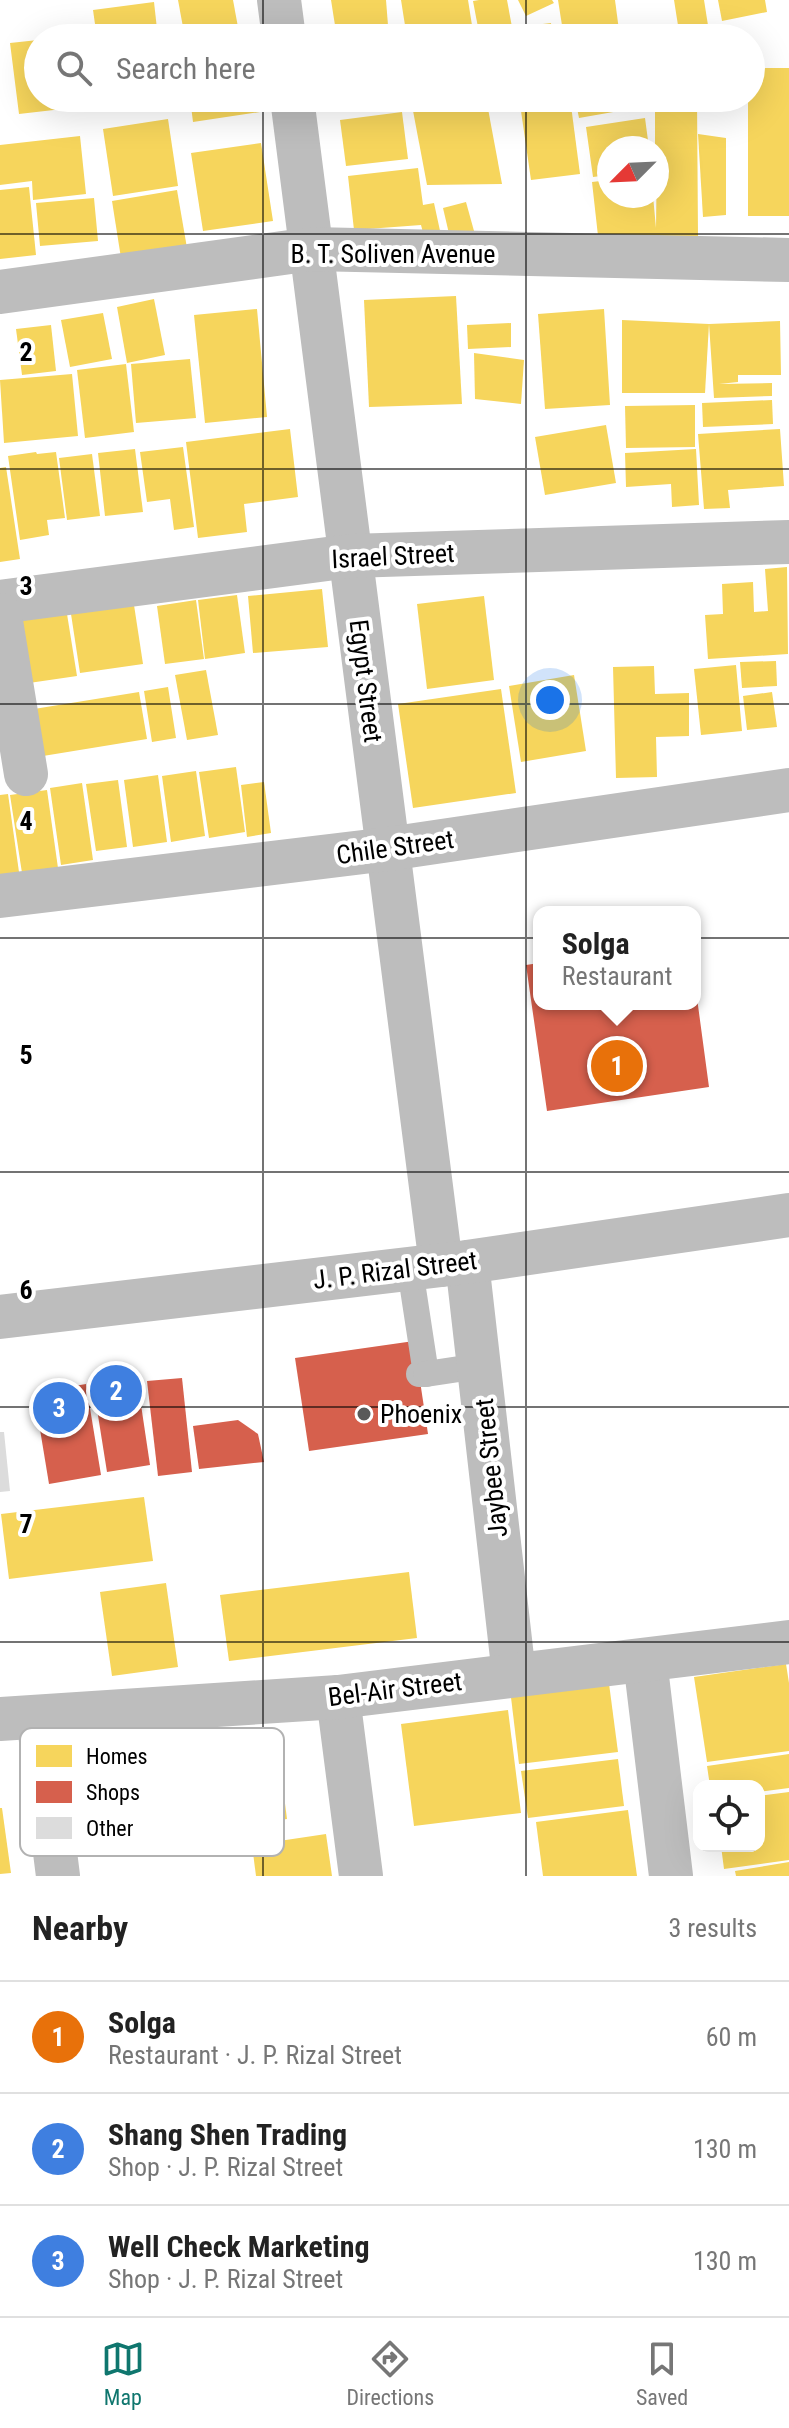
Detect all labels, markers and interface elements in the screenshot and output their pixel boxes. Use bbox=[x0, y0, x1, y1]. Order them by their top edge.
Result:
search box bbox=[24, 24, 765, 112]
icon: search bbox=[52, 46, 96, 90]
text: Search here bbox=[116, 51, 256, 86]
north arrow bbox=[597, 136, 669, 208]
street label: B. T. Soliven Avenue bbox=[290, 239, 496, 269]
text: 2 bbox=[19, 337, 33, 367]
street label: Israel Street bbox=[331, 538, 455, 574]
text: 3 bbox=[19, 571, 33, 601]
street label: Egypt Street bbox=[344, 618, 388, 744]
your location bbox=[530, 680, 570, 720]
text: 4 bbox=[19, 806, 33, 836]
street label: Chile Street bbox=[334, 824, 456, 870]
popup bbox=[533, 906, 701, 1010]
text: Solga bbox=[562, 926, 630, 961]
text: Restaurant bbox=[562, 961, 672, 991]
pin: 1 bbox=[591, 1036, 643, 1096]
text: 5 bbox=[19, 1040, 33, 1070]
street label: J. P. Rizal Street bbox=[311, 1245, 479, 1295]
text: 6 bbox=[19, 1275, 33, 1305]
pin: 2 bbox=[90, 1361, 142, 1421]
pin: 3 bbox=[33, 1378, 85, 1438]
street label: Jaybee Street bbox=[469, 1397, 513, 1539]
place label: Phoenix bbox=[380, 1399, 462, 1429]
marker: Phoenix bbox=[355, 1405, 373, 1423]
text: 7 bbox=[19, 1509, 33, 1539]
street label: Bel-Air Street bbox=[326, 1666, 464, 1712]
legend bbox=[20, 1728, 284, 1856]
text: Homes bbox=[86, 1744, 148, 1769]
text: Shops bbox=[86, 1780, 140, 1805]
map controls bbox=[693, 1780, 765, 1852]
button: locate bbox=[693, 1780, 765, 1852]
text: Other bbox=[86, 1816, 134, 1841]
text: Nearby bbox=[32, 1908, 128, 1948]
text: 3 results bbox=[668, 1913, 757, 1943]
text: Solga bbox=[108, 2005, 176, 2040]
text: 1 bbox=[51, 2022, 65, 2052]
text: 60 m bbox=[706, 2022, 757, 2052]
text: Restaurant · J. P. Rizal Street bbox=[108, 2040, 402, 2070]
text: Shang Shen Trading bbox=[108, 2117, 347, 2152]
text: 2 bbox=[51, 2134, 65, 2164]
text: 130 m bbox=[693, 2134, 757, 2164]
text: Shop · J. P. Rizal Street bbox=[108, 2152, 343, 2182]
text: Well Check Marketing bbox=[108, 2229, 370, 2264]
text: 3 bbox=[51, 2246, 65, 2276]
text: 130 m bbox=[693, 2246, 757, 2276]
text: Shop · J. P. Rizal Street bbox=[108, 2264, 343, 2294]
tab: Map bbox=[101, 2337, 145, 2410]
tab: Directions bbox=[346, 2337, 434, 2410]
tab: Saved bbox=[636, 2337, 688, 2410]

